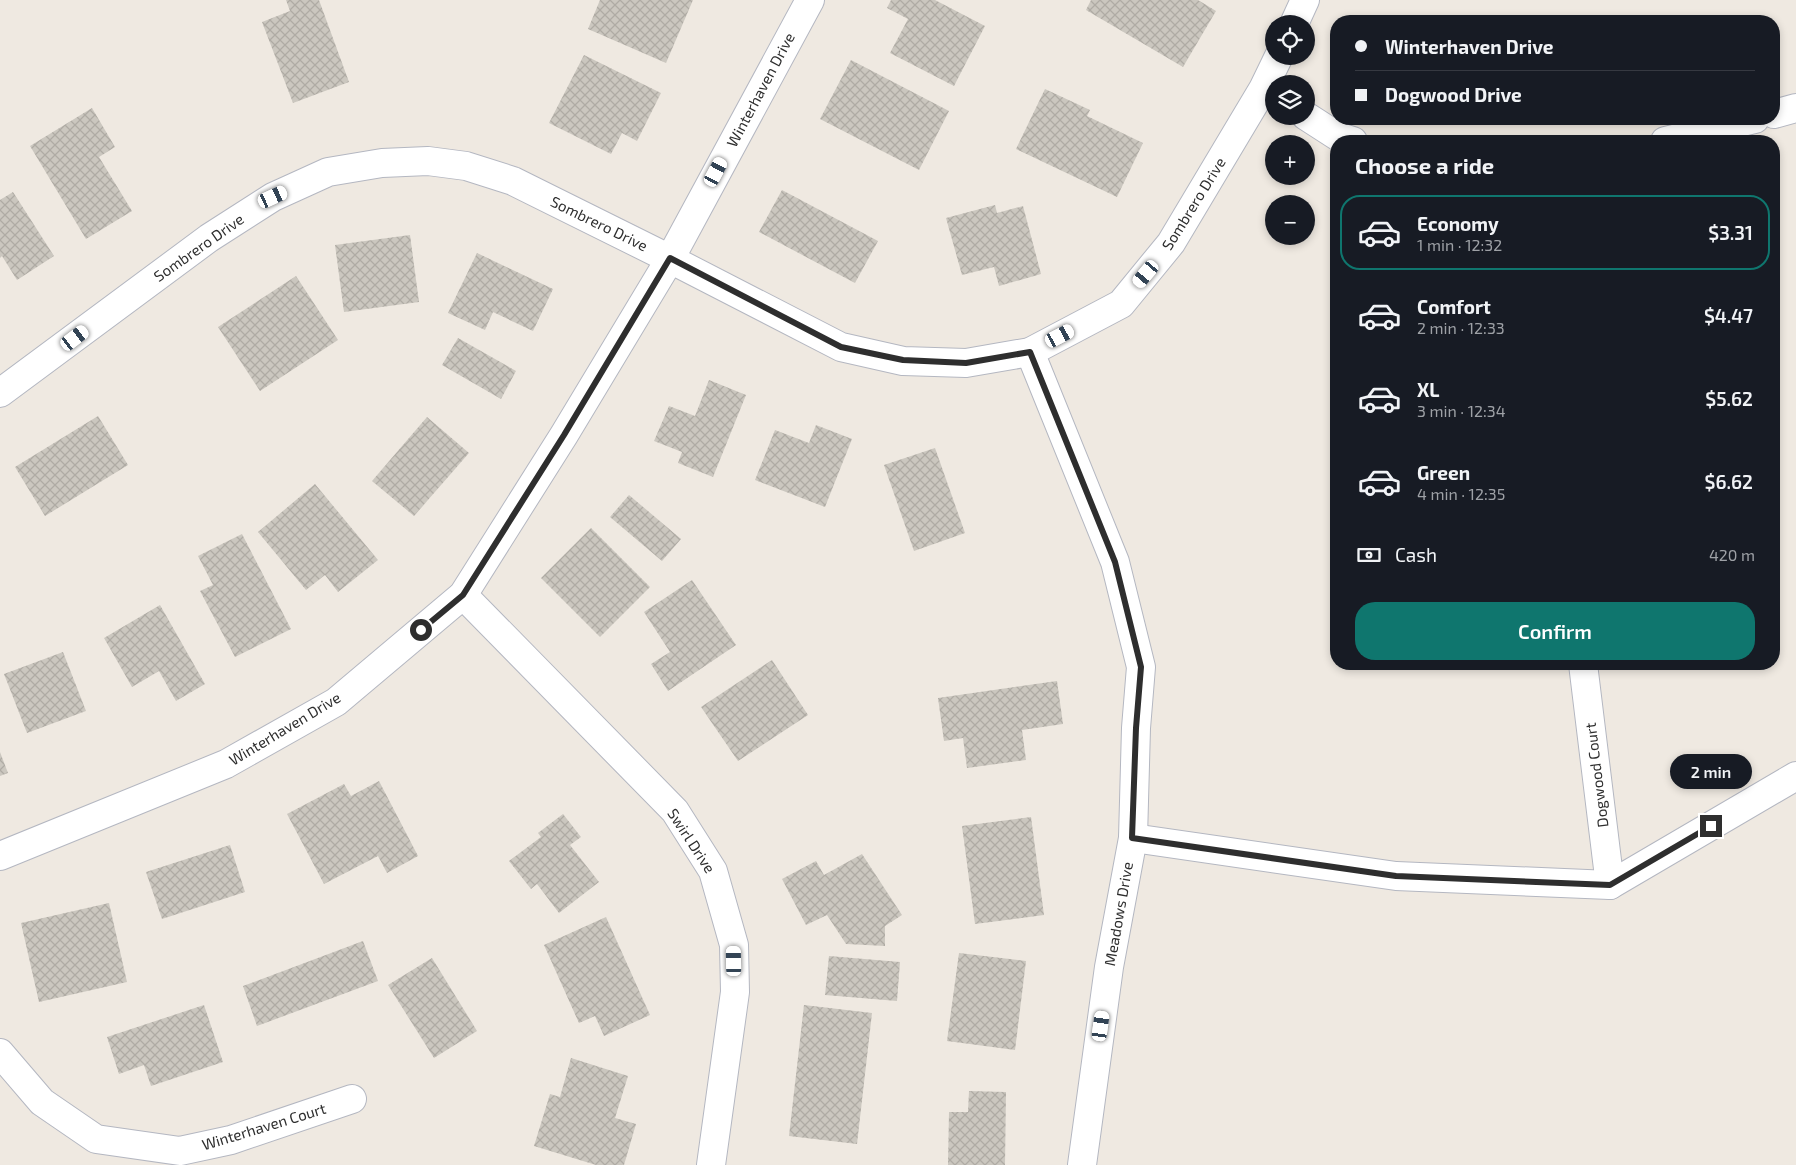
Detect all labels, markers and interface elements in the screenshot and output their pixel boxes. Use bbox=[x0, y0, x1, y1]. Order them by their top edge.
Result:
map controls bbox=[1265, 15, 1315, 245]
button: locate bbox=[1265, 15, 1315, 65]
street label: Winterhaven Drive bbox=[722, 29, 798, 150]
text: Winterhaven Drive bbox=[1385, 35, 1553, 58]
button: layers bbox=[1265, 75, 1315, 125]
text: Dogwood Drive bbox=[1385, 83, 1522, 106]
button: + bbox=[1265, 135, 1315, 185]
text: Choose a ride bbox=[1355, 152, 1494, 178]
street label: Sombrero Drive bbox=[1157, 154, 1229, 253]
car bbox=[702, 155, 729, 189]
car bbox=[256, 184, 289, 210]
street label: Sombrero Drive bbox=[548, 192, 651, 254]
button: − bbox=[1265, 195, 1315, 245]
street label: Sombrero Drive bbox=[150, 209, 247, 285]
icon: car bbox=[1357, 210, 1402, 255]
text: Economy bbox=[1417, 212, 1499, 235]
text: $3.31 bbox=[1708, 221, 1753, 244]
text: 1 min · 12:32 bbox=[1417, 235, 1502, 254]
car bbox=[1130, 258, 1161, 290]
icon: car bbox=[1357, 293, 1402, 338]
text: Comfort bbox=[1417, 295, 1491, 318]
text: $4.47 bbox=[1704, 304, 1753, 327]
text: 2 min · 12:33 bbox=[1417, 318, 1505, 337]
car bbox=[1043, 322, 1076, 350]
car bbox=[58, 323, 91, 353]
icon: car bbox=[1357, 376, 1402, 421]
text: XL bbox=[1417, 378, 1439, 401]
text: $5.62 bbox=[1705, 387, 1753, 410]
text: 3 min · 12:34 bbox=[1417, 401, 1506, 420]
icon: car bbox=[1357, 459, 1402, 504]
text: Green bbox=[1417, 461, 1470, 484]
text: $6.62 bbox=[1705, 470, 1753, 493]
text: 4 min · 12:35 bbox=[1417, 484, 1505, 503]
icon: cash bbox=[1355, 541, 1383, 569]
text: Cash bbox=[1395, 543, 1437, 566]
text: 420 m bbox=[1709, 545, 1755, 564]
button: Confirm bbox=[1355, 602, 1755, 660]
route start bbox=[410, 619, 432, 641]
street label: Winterhaven Drive bbox=[225, 688, 344, 769]
street label: Dogwood Court bbox=[1581, 721, 1611, 829]
callout: 2 min bbox=[1670, 754, 1752, 788]
text: 2 min bbox=[1691, 762, 1731, 781]
street label: Swirl Drive bbox=[664, 805, 719, 876]
route end bbox=[1700, 815, 1722, 837]
street label: Meadows Drive bbox=[1100, 860, 1136, 967]
car bbox=[726, 946, 741, 976]
car bbox=[1091, 1010, 1110, 1042]
street label: Winterhaven Court bbox=[200, 1099, 328, 1153]

